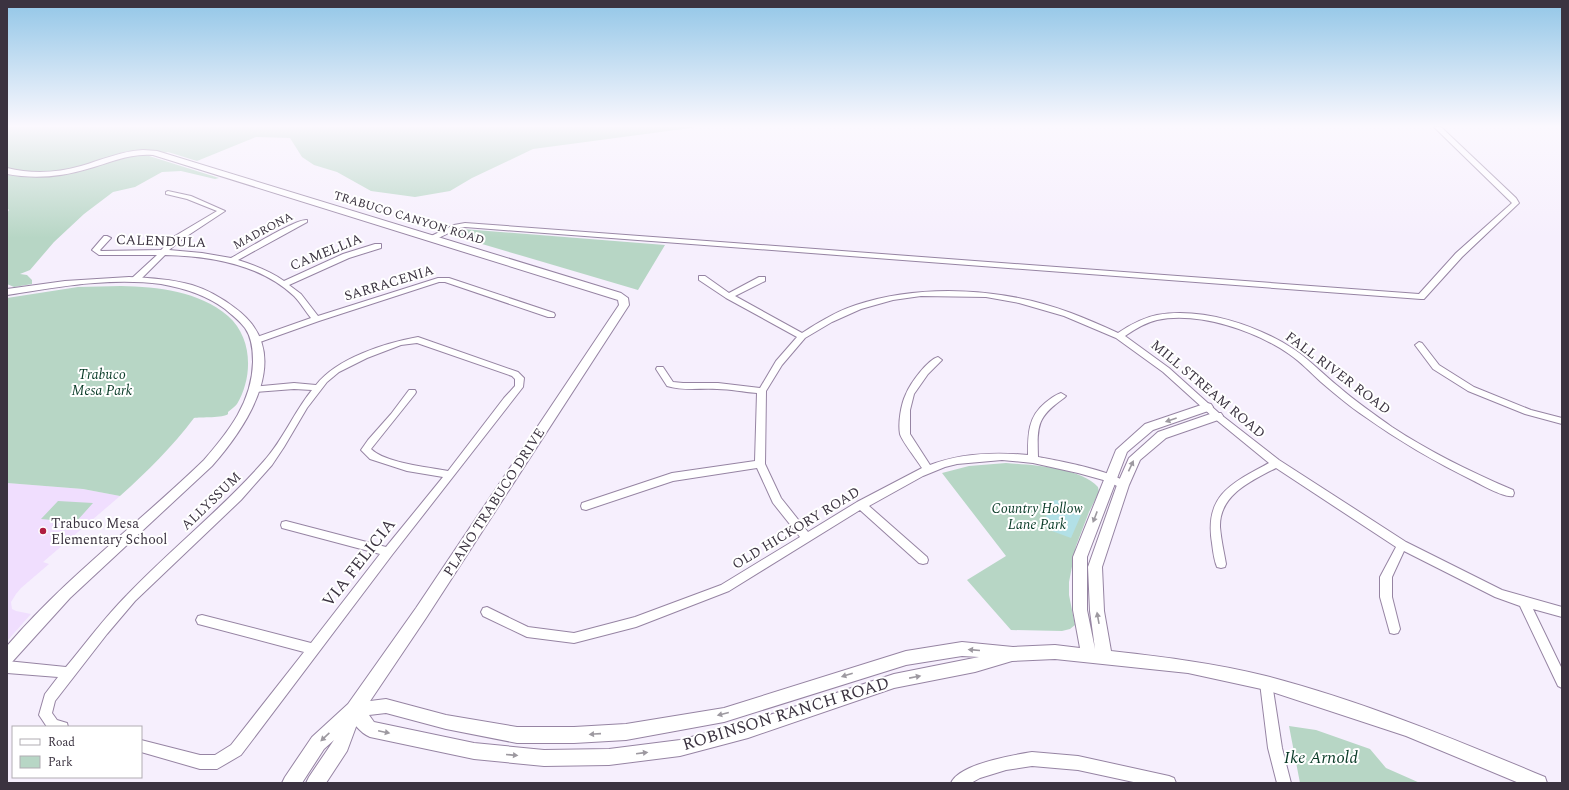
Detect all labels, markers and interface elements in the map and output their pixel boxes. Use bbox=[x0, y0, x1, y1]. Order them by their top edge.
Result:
street label: TRABUCO CANYON ROAD bbox=[331, 186, 487, 250]
street label: MADRONA bbox=[230, 207, 296, 255]
street label: CAMELLIA bbox=[287, 228, 366, 276]
street label: CALENDULA bbox=[115, 229, 207, 253]
street label: SARRACENIA bbox=[342, 259, 437, 307]
street label: FALL RIVER ROAD bbox=[1281, 326, 1395, 420]
street label: MILL STREAM ROAD bbox=[1146, 335, 1270, 443]
park label: Trabuco Mesa Park bbox=[72, 364, 133, 401]
one-way arrow bbox=[1164, 417, 1176, 423]
street label: PLANO TRABUCO DRIVE bbox=[438, 424, 550, 580]
one-way arrow bbox=[1128, 461, 1134, 472]
street label: ALLYSSUM bbox=[176, 467, 246, 535]
street label: OLD HICKORY ROAD bbox=[728, 481, 864, 575]
park label: Country Hollow Lane Park bbox=[991, 498, 1083, 535]
one-way arrow bbox=[1092, 511, 1098, 523]
place label: Trabuco Mesa Elementary School bbox=[51, 513, 167, 550]
street label: VIA FELICIA bbox=[316, 513, 402, 613]
marker: Trabuco Mesa Elementary School bbox=[38, 526, 48, 536]
one-way arrow bbox=[1095, 612, 1101, 624]
one-way arrow bbox=[968, 647, 980, 654]
street label: ROBINSON RANCH ROAD bbox=[679, 670, 893, 758]
one-way arrow bbox=[841, 672, 853, 678]
one-way arrow bbox=[908, 673, 921, 679]
one-way arrow bbox=[717, 712, 730, 718]
legend bbox=[12, 726, 142, 778]
one-way arrow bbox=[378, 729, 390, 735]
one-way arrow bbox=[589, 730, 601, 737]
one-way arrow bbox=[320, 732, 330, 742]
text: Road bbox=[48, 733, 75, 752]
park label: Ike Arnold bbox=[1284, 745, 1358, 771]
one-way arrow bbox=[636, 749, 648, 756]
one-way arrow bbox=[506, 751, 518, 758]
text: Park bbox=[48, 753, 73, 772]

